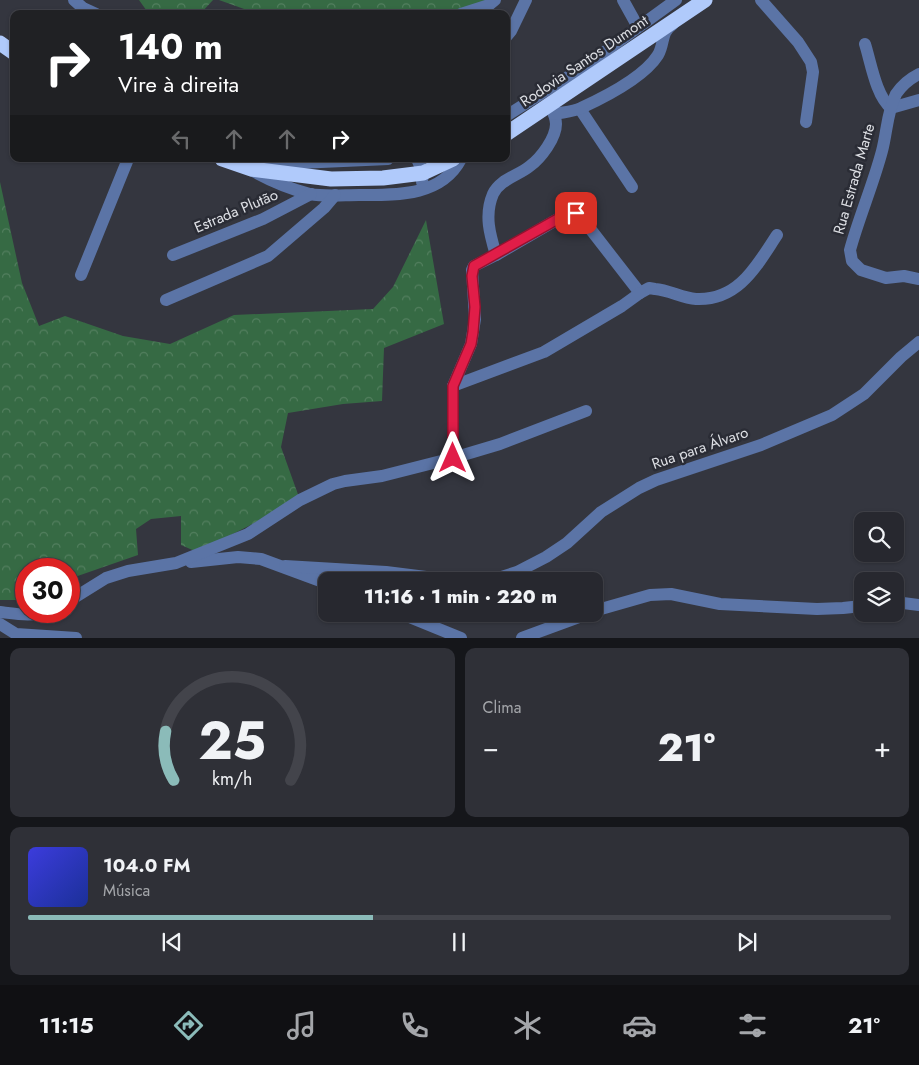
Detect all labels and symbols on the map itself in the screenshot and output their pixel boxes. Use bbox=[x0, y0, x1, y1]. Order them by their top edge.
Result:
street label: Rodovia Santos Dumont bbox=[516, 10, 653, 112]
street label: Rua Estrada Marte bbox=[828, 121, 880, 237]
street label: Estrada Plutão bbox=[191, 183, 281, 239]
pin bbox=[555, 192, 597, 234]
street label: Rua para Álvaro bbox=[649, 421, 751, 475]
position arrow bbox=[426, 431, 478, 483]
speed limit sign: 30 bbox=[15, 558, 80, 623]

